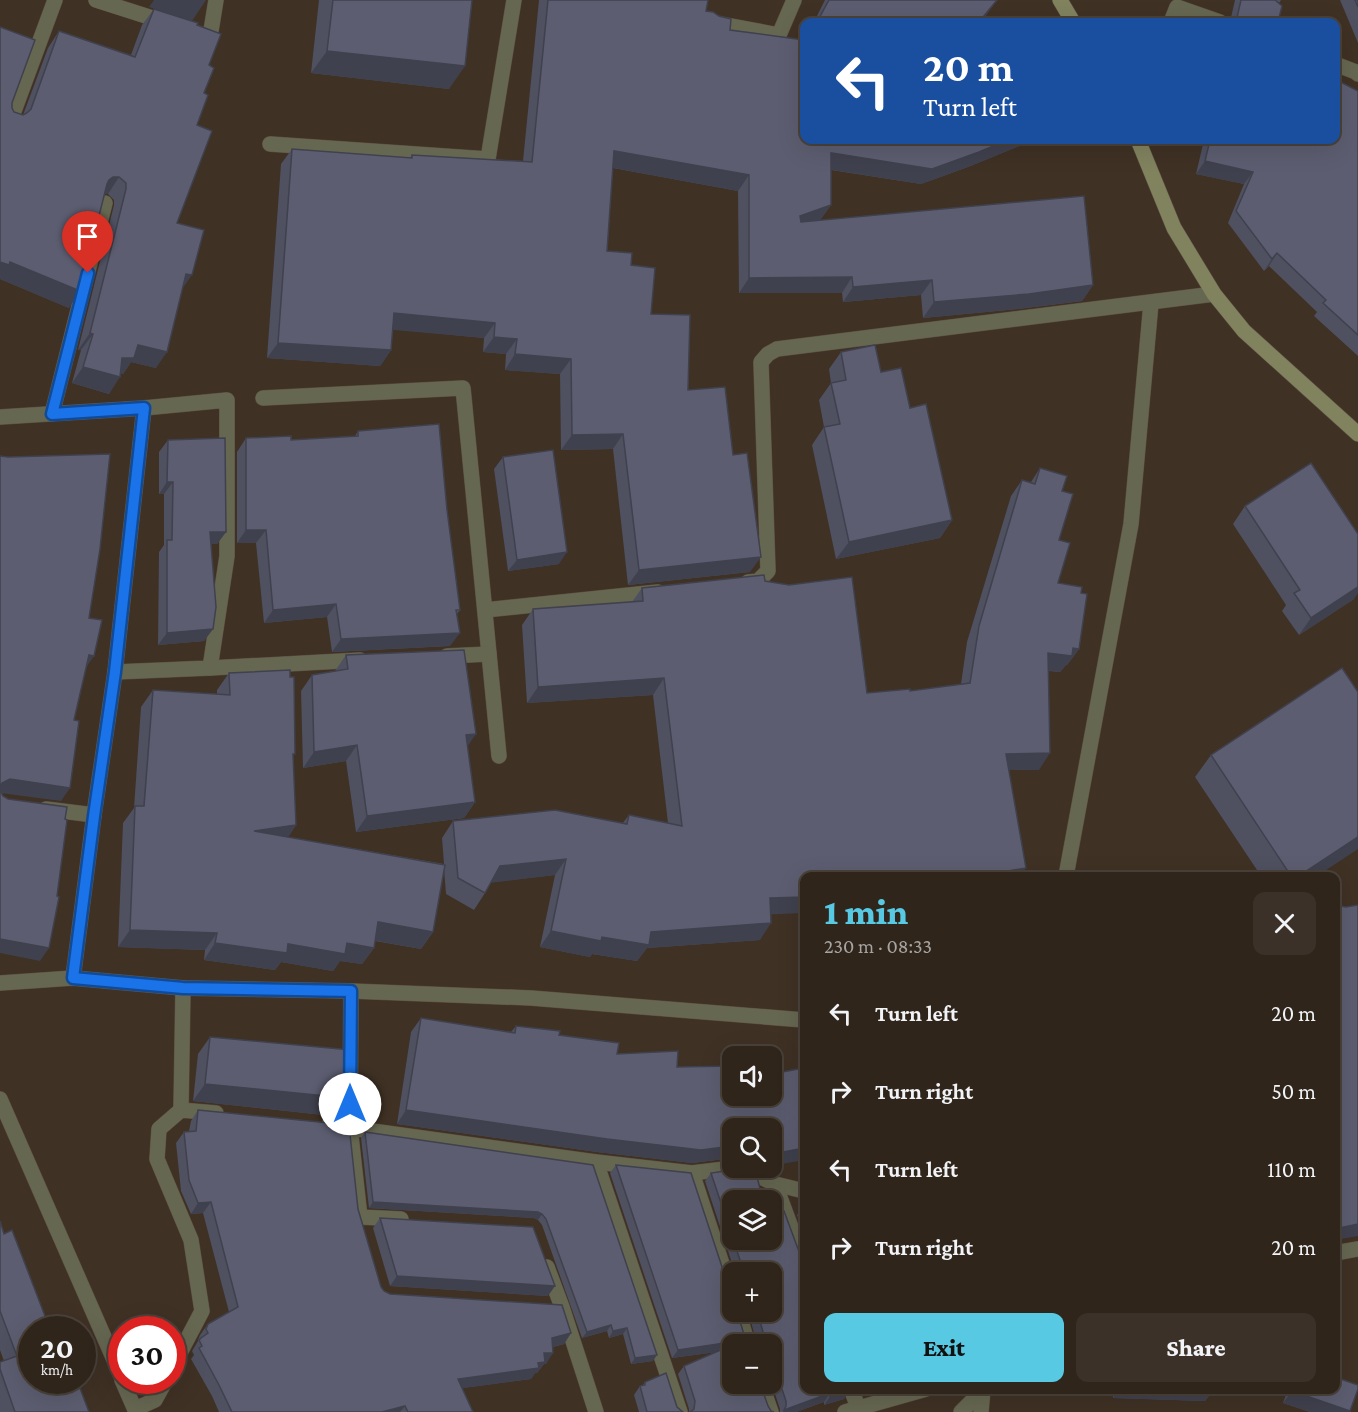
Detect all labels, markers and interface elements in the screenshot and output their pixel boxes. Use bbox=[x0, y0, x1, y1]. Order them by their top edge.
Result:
icon: left bbox=[824, 42, 902, 120]
text: 20 m bbox=[923, 43, 1014, 90]
text: Turn left bbox=[923, 92, 1017, 122]
pin bbox=[62, 211, 113, 273]
icon: arrive bbox=[71, 220, 104, 253]
text: 1 min bbox=[824, 892, 908, 932]
button: close bbox=[1253, 892, 1316, 955]
text: 230 m · 08:33 bbox=[824, 935, 932, 957]
icon: left bbox=[824, 997, 857, 1030]
text: Turn left bbox=[875, 1001, 958, 1026]
text: 20 m bbox=[1271, 1001, 1316, 1026]
map controls bbox=[722, 1046, 782, 1394]
button: sound bbox=[722, 1046, 782, 1106]
position arrow bbox=[318, 1072, 382, 1136]
icon: right bbox=[824, 1075, 857, 1108]
text: Turn right bbox=[875, 1079, 973, 1104]
text: 50 m bbox=[1271, 1079, 1316, 1104]
button: search bbox=[722, 1118, 782, 1178]
icon: left bbox=[824, 1153, 857, 1186]
text: Turn left bbox=[875, 1157, 958, 1182]
text: 110 m bbox=[1267, 1157, 1316, 1182]
button: layers bbox=[722, 1190, 782, 1250]
icon: right bbox=[824, 1231, 857, 1264]
text: Turn right bbox=[875, 1235, 973, 1260]
text: 20 m bbox=[1271, 1235, 1316, 1260]
button: + bbox=[722, 1262, 782, 1322]
button: Exit bbox=[824, 1313, 1064, 1382]
button: Share bbox=[1076, 1313, 1316, 1382]
speed limit sign: 30 bbox=[108, 1316, 186, 1394]
text: 20 bbox=[40, 1331, 74, 1364]
button: − bbox=[722, 1334, 782, 1394]
text: km/h bbox=[41, 1362, 73, 1378]

